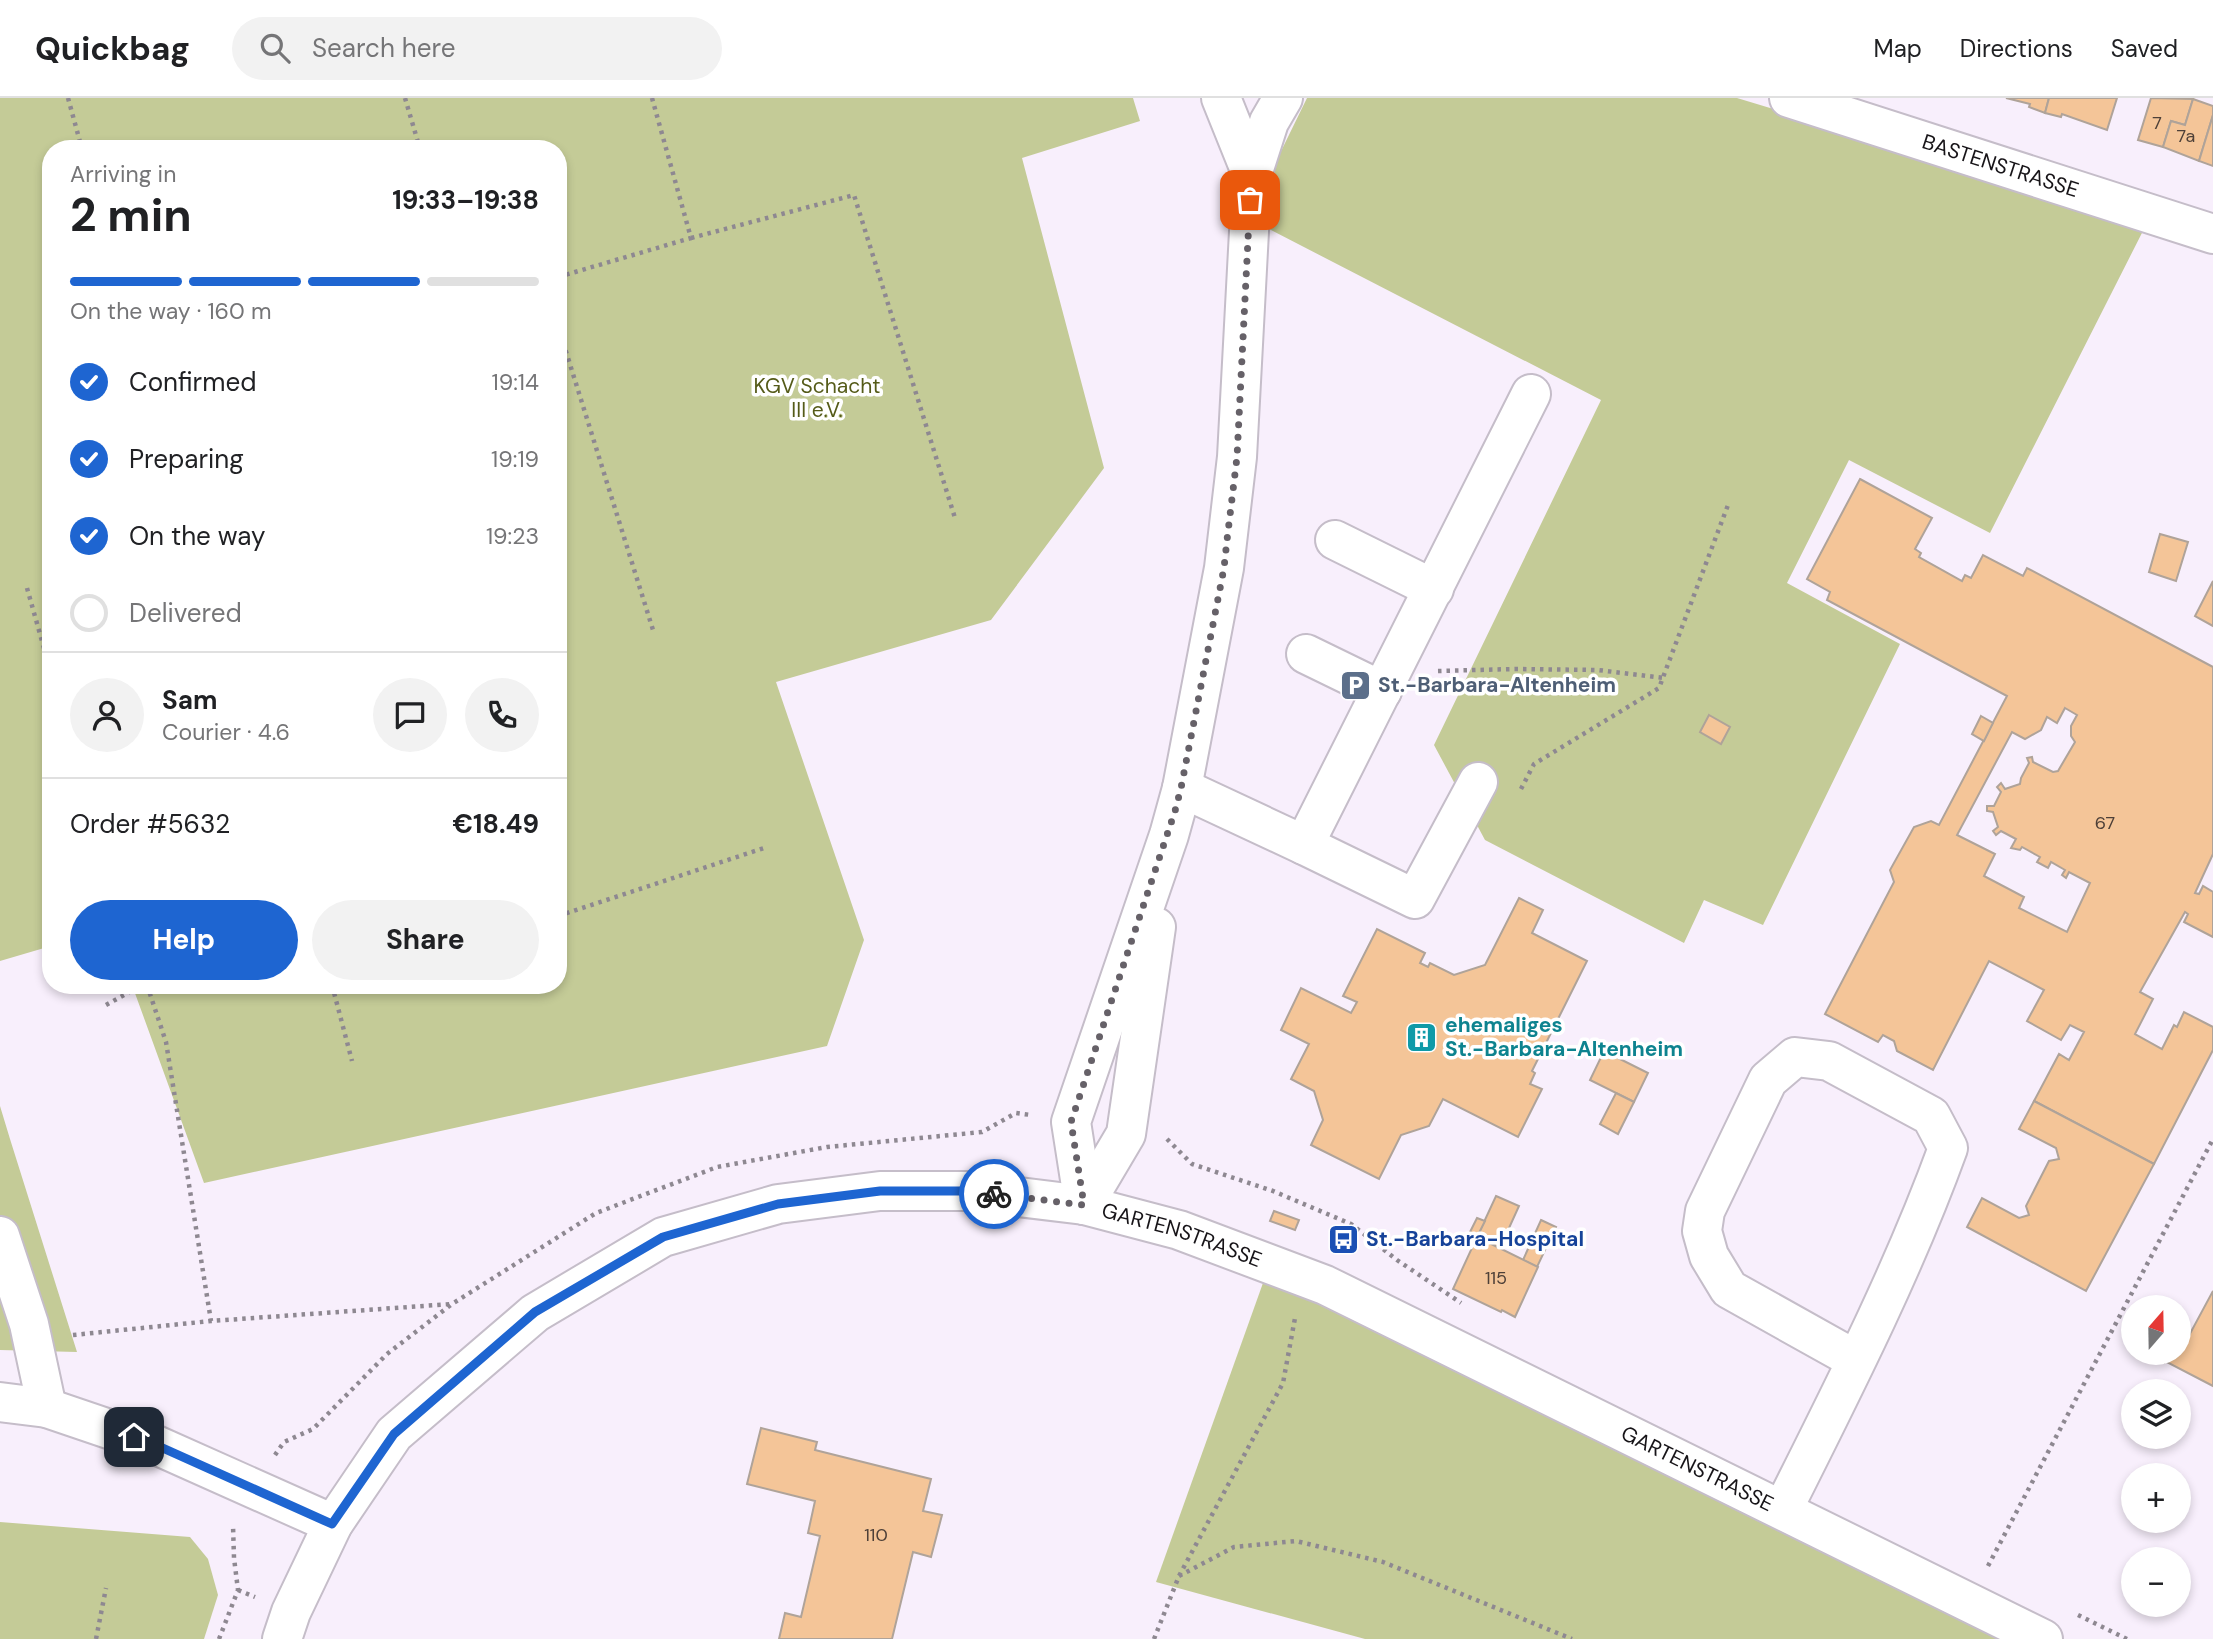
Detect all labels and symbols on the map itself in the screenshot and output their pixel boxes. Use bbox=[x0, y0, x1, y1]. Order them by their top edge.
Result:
house number: 7 bbox=[2152, 111, 2162, 135]
house number: 7a bbox=[2177, 124, 2195, 148]
street label: BASTENSTRASSE bbox=[1919, 128, 2082, 204]
pin bbox=[1220, 170, 1280, 230]
park label: KGV Schacht III e.V. bbox=[754, 372, 880, 424]
parking icon: St.-Barbara-Altenheim bbox=[1338, 668, 1372, 702]
place label: St.-Barbara-Altenheim bbox=[1378, 671, 1616, 699]
house number: 67 bbox=[2095, 811, 2115, 835]
place label: ehemaliges St.-Barbara-Altenheim bbox=[1445, 1011, 1683, 1063]
building icon: ehemaliges St.-Barbara-Altenheim bbox=[1405, 1020, 1439, 1054]
courier bbox=[959, 1159, 1029, 1229]
street label: GARTENSTRASSE bbox=[1099, 1196, 1266, 1274]
bus stop icon: St.-Barbara-Hospital bbox=[1326, 1222, 1360, 1256]
place label: St.-Barbara-Hospital bbox=[1366, 1225, 1584, 1253]
house number: 115 bbox=[1485, 1266, 1507, 1290]
north arrow bbox=[2121, 1295, 2191, 1365]
pin bbox=[104, 1407, 164, 1467]
street label: GARTENSTRASSE bbox=[1616, 1419, 1778, 1518]
house number: 110 bbox=[864, 1523, 888, 1547]

